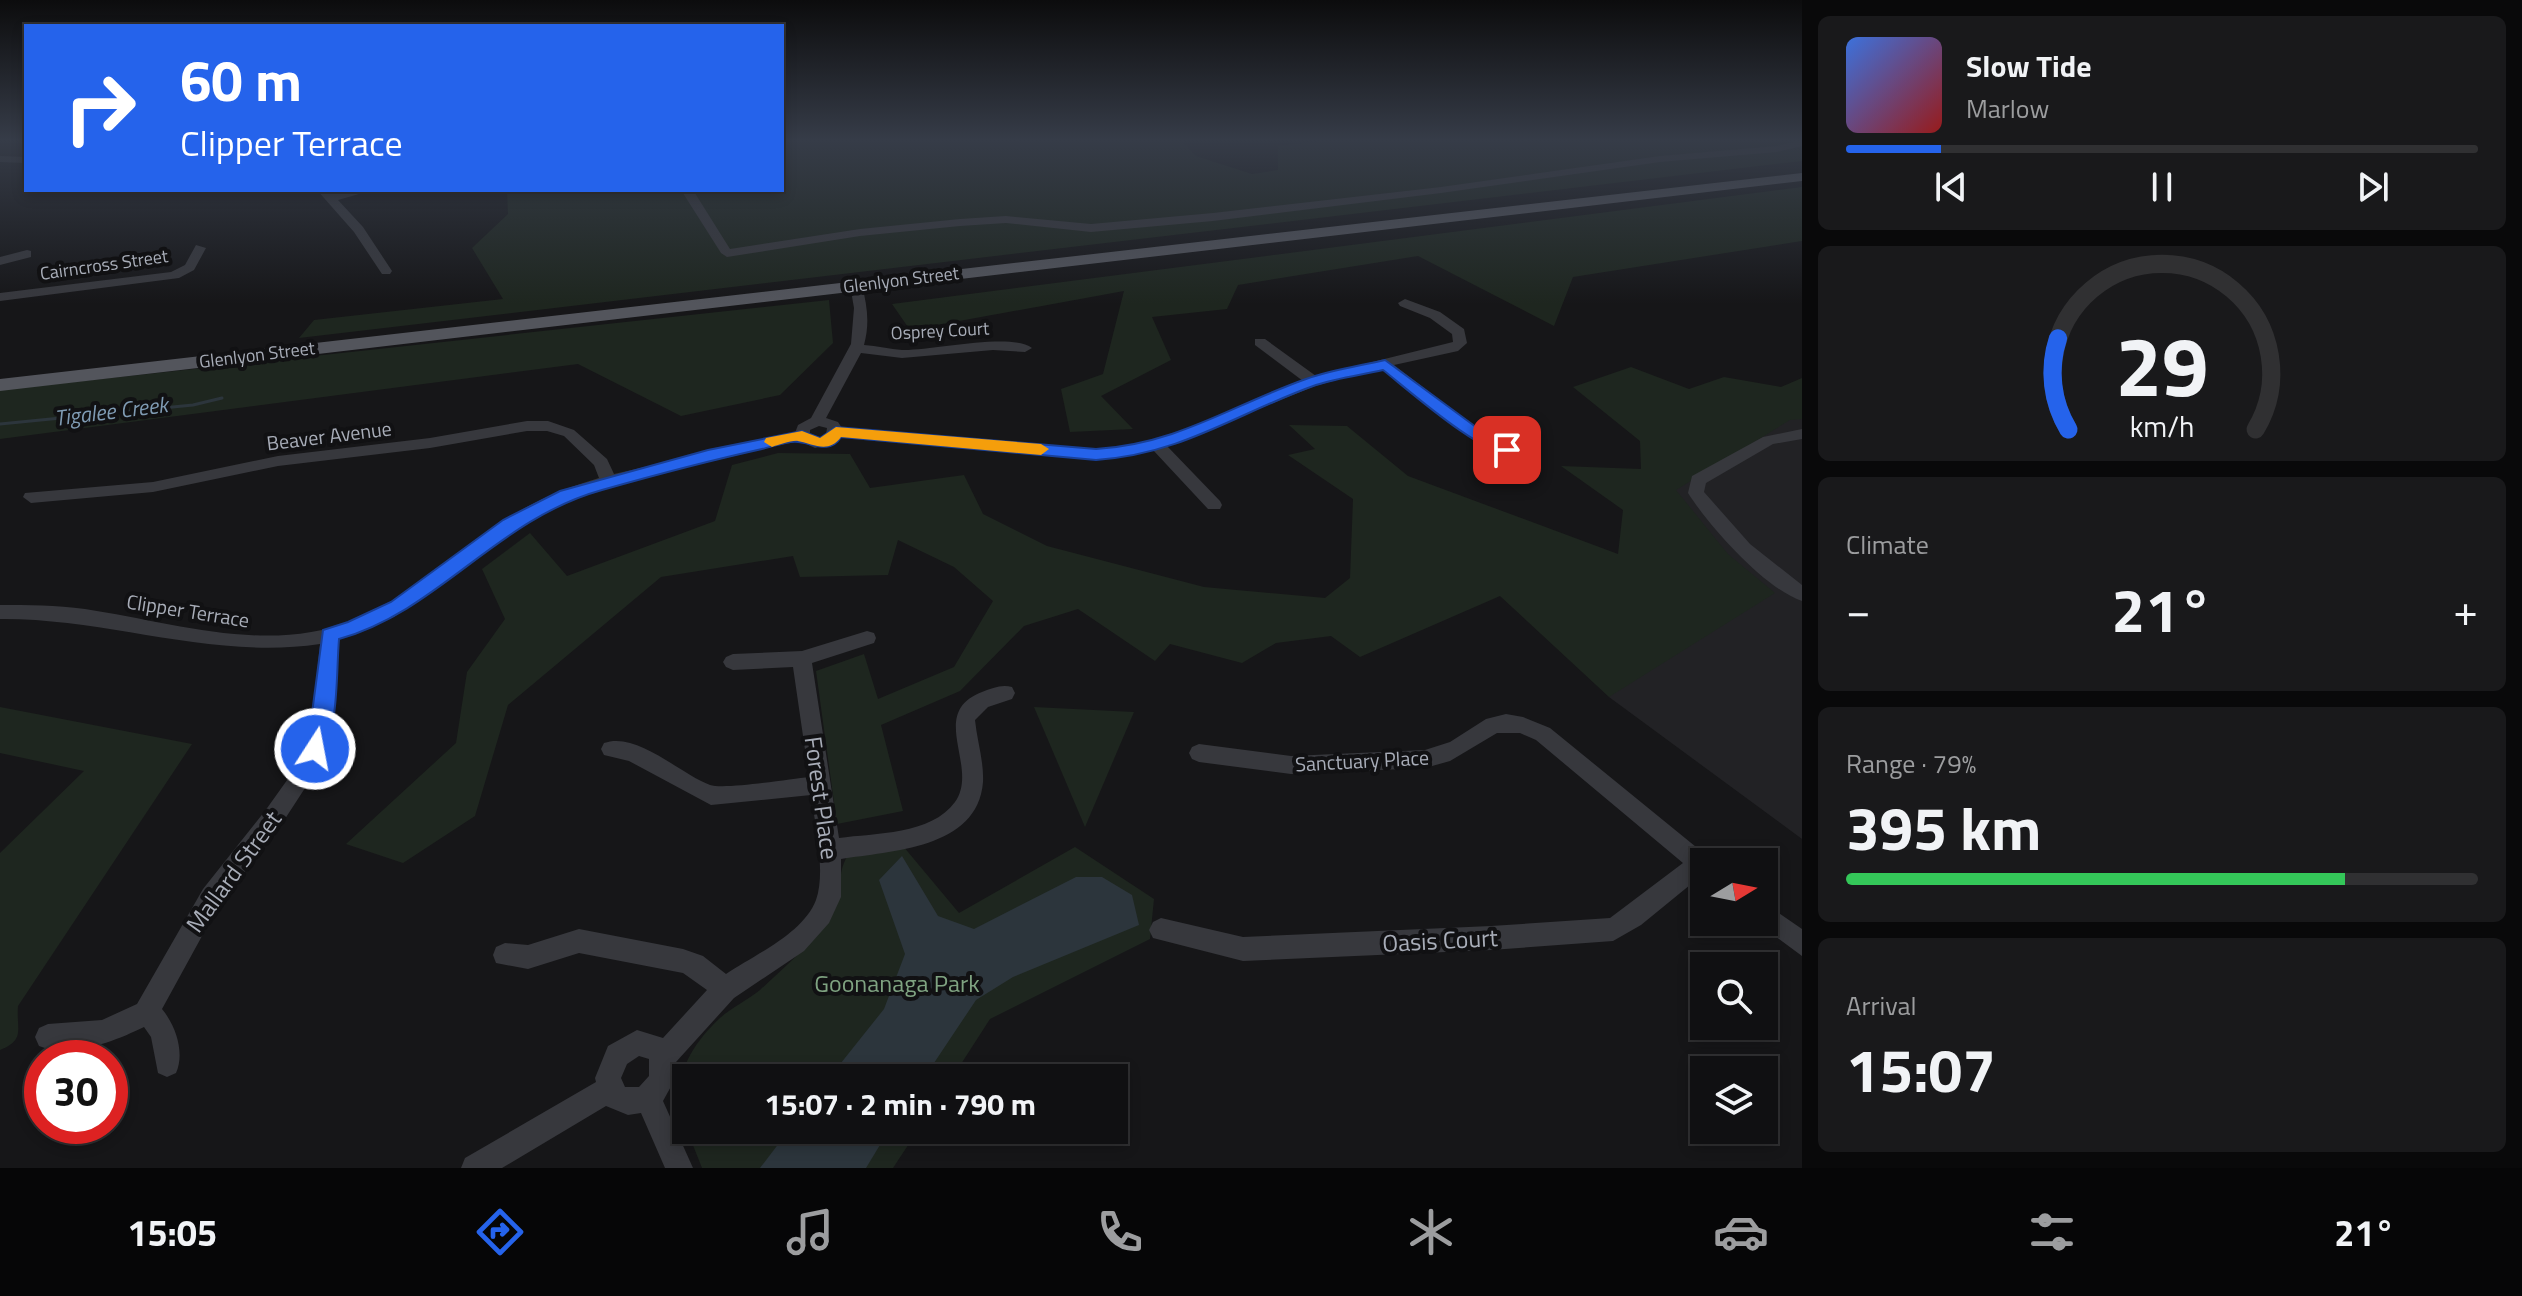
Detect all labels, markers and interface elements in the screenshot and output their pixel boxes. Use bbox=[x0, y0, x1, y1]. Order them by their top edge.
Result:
text: 60 m bbox=[180, 38, 302, 123]
text: Slow Tide bbox=[1966, 43, 2091, 89]
icon: right bbox=[48, 56, 152, 160]
text: Marlow bbox=[1966, 89, 2049, 128]
text: Clipper Terrace bbox=[180, 115, 403, 170]
icon: previous bbox=[1929, 165, 1973, 209]
icon: pause bbox=[2140, 165, 2184, 209]
icon: next bbox=[2351, 165, 2395, 209]
street label: Cairncross Street bbox=[38, 242, 170, 287]
street label: Glenlyon Street bbox=[842, 259, 961, 300]
text: 29 bbox=[2115, 301, 2209, 427]
street label: Osprey Court bbox=[890, 314, 991, 347]
street label: Glenlyon Street bbox=[198, 334, 317, 375]
water label: Tigalee Creek bbox=[52, 387, 172, 435]
text: km/h bbox=[2130, 405, 2194, 448]
street label: Beaver Avenue bbox=[265, 412, 393, 459]
pin bbox=[1473, 416, 1541, 484]
icon: arrive bbox=[1485, 428, 1529, 472]
text: Climate bbox=[1846, 525, 1929, 564]
text: 21° bbox=[2112, 564, 2212, 655]
text: − bbox=[1846, 576, 1871, 643]
text: + bbox=[2453, 576, 2478, 643]
street label: Clipper Terrace bbox=[125, 586, 252, 635]
position arrow bbox=[273, 707, 357, 791]
street label: Forest Place bbox=[796, 734, 848, 862]
street label: Sanctuary Place bbox=[1294, 742, 1430, 779]
text: Range · 79% bbox=[1846, 744, 1976, 783]
text: 395 km bbox=[1846, 782, 2041, 873]
street label: Mallard Street bbox=[177, 802, 290, 940]
north arrow bbox=[1690, 848, 1778, 936]
map controls bbox=[1690, 848, 1778, 1144]
street label: Oasis Court bbox=[1381, 919, 1499, 961]
button: search bbox=[1690, 952, 1778, 1040]
park label: Goonanaga Park bbox=[814, 965, 980, 1001]
text: Arrival bbox=[1846, 986, 1917, 1025]
text: 15:07 bbox=[1846, 1024, 1996, 1115]
speed limit sign: 30 bbox=[24, 1040, 128, 1144]
button: layers bbox=[1690, 1056, 1778, 1144]
text: 15:07 · 2 min · 790 m bbox=[764, 1081, 1036, 1127]
icon: directions bbox=[472, 1204, 528, 1260]
icon: music bbox=[782, 1204, 838, 1260]
icon: phone bbox=[1092, 1204, 1148, 1260]
icon: climate bbox=[1403, 1204, 1459, 1260]
icon: car bbox=[1713, 1204, 1769, 1260]
icon: filters bbox=[2024, 1204, 2080, 1260]
text: 15:05 bbox=[127, 1205, 217, 1260]
text: 21° bbox=[2334, 1205, 2395, 1260]

